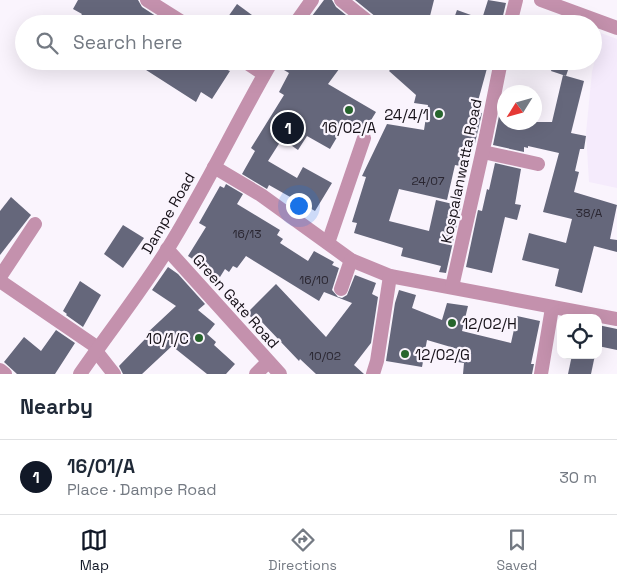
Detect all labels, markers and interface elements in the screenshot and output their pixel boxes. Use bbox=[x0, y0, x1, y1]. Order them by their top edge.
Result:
search box bbox=[15, 15, 602, 70]
icon: search bbox=[33, 29, 61, 57]
text: Search here bbox=[73, 30, 183, 55]
north arrow bbox=[497, 85, 542, 130]
street label: Kospalanwatta Road bbox=[436, 97, 486, 245]
marker: 16/02/A bbox=[343, 104, 355, 116]
place label: 24/4/1 bbox=[384, 105, 429, 124]
marker: 24/4/1 bbox=[433, 108, 445, 120]
pin: 1 bbox=[272, 109, 304, 147]
place label: 16/02/A bbox=[322, 118, 377, 137]
street label: Dampe Road bbox=[137, 169, 199, 257]
house number: 24/07 bbox=[411, 173, 445, 189]
your location bbox=[286, 193, 312, 219]
house number: 38/A bbox=[576, 205, 603, 221]
house number: 16/13 bbox=[232, 226, 262, 242]
street label: Green Gate Road bbox=[189, 250, 283, 352]
house number: 16/10 bbox=[299, 272, 329, 288]
place label: 12/02/H bbox=[462, 314, 517, 333]
map controls bbox=[557, 314, 602, 359]
button: locate bbox=[557, 314, 602, 359]
marker: 12/02/H bbox=[446, 317, 458, 329]
place label: 10/1/C bbox=[146, 329, 189, 348]
marker: 10/1/C bbox=[193, 332, 205, 344]
place label: 12/02/G bbox=[415, 345, 470, 364]
house number: 10/02 bbox=[309, 348, 341, 364]
marker: 12/02/G bbox=[399, 348, 411, 360]
text: Nearby bbox=[20, 393, 93, 420]
text: 16/01/A bbox=[67, 454, 135, 479]
text: 1 bbox=[32, 467, 40, 488]
text: 30 m bbox=[559, 467, 597, 488]
text: Place · Dampe Road bbox=[67, 479, 217, 500]
tab: Map bbox=[80, 526, 109, 574]
tab: Directions bbox=[268, 526, 337, 574]
tab: Saved bbox=[496, 526, 537, 574]

